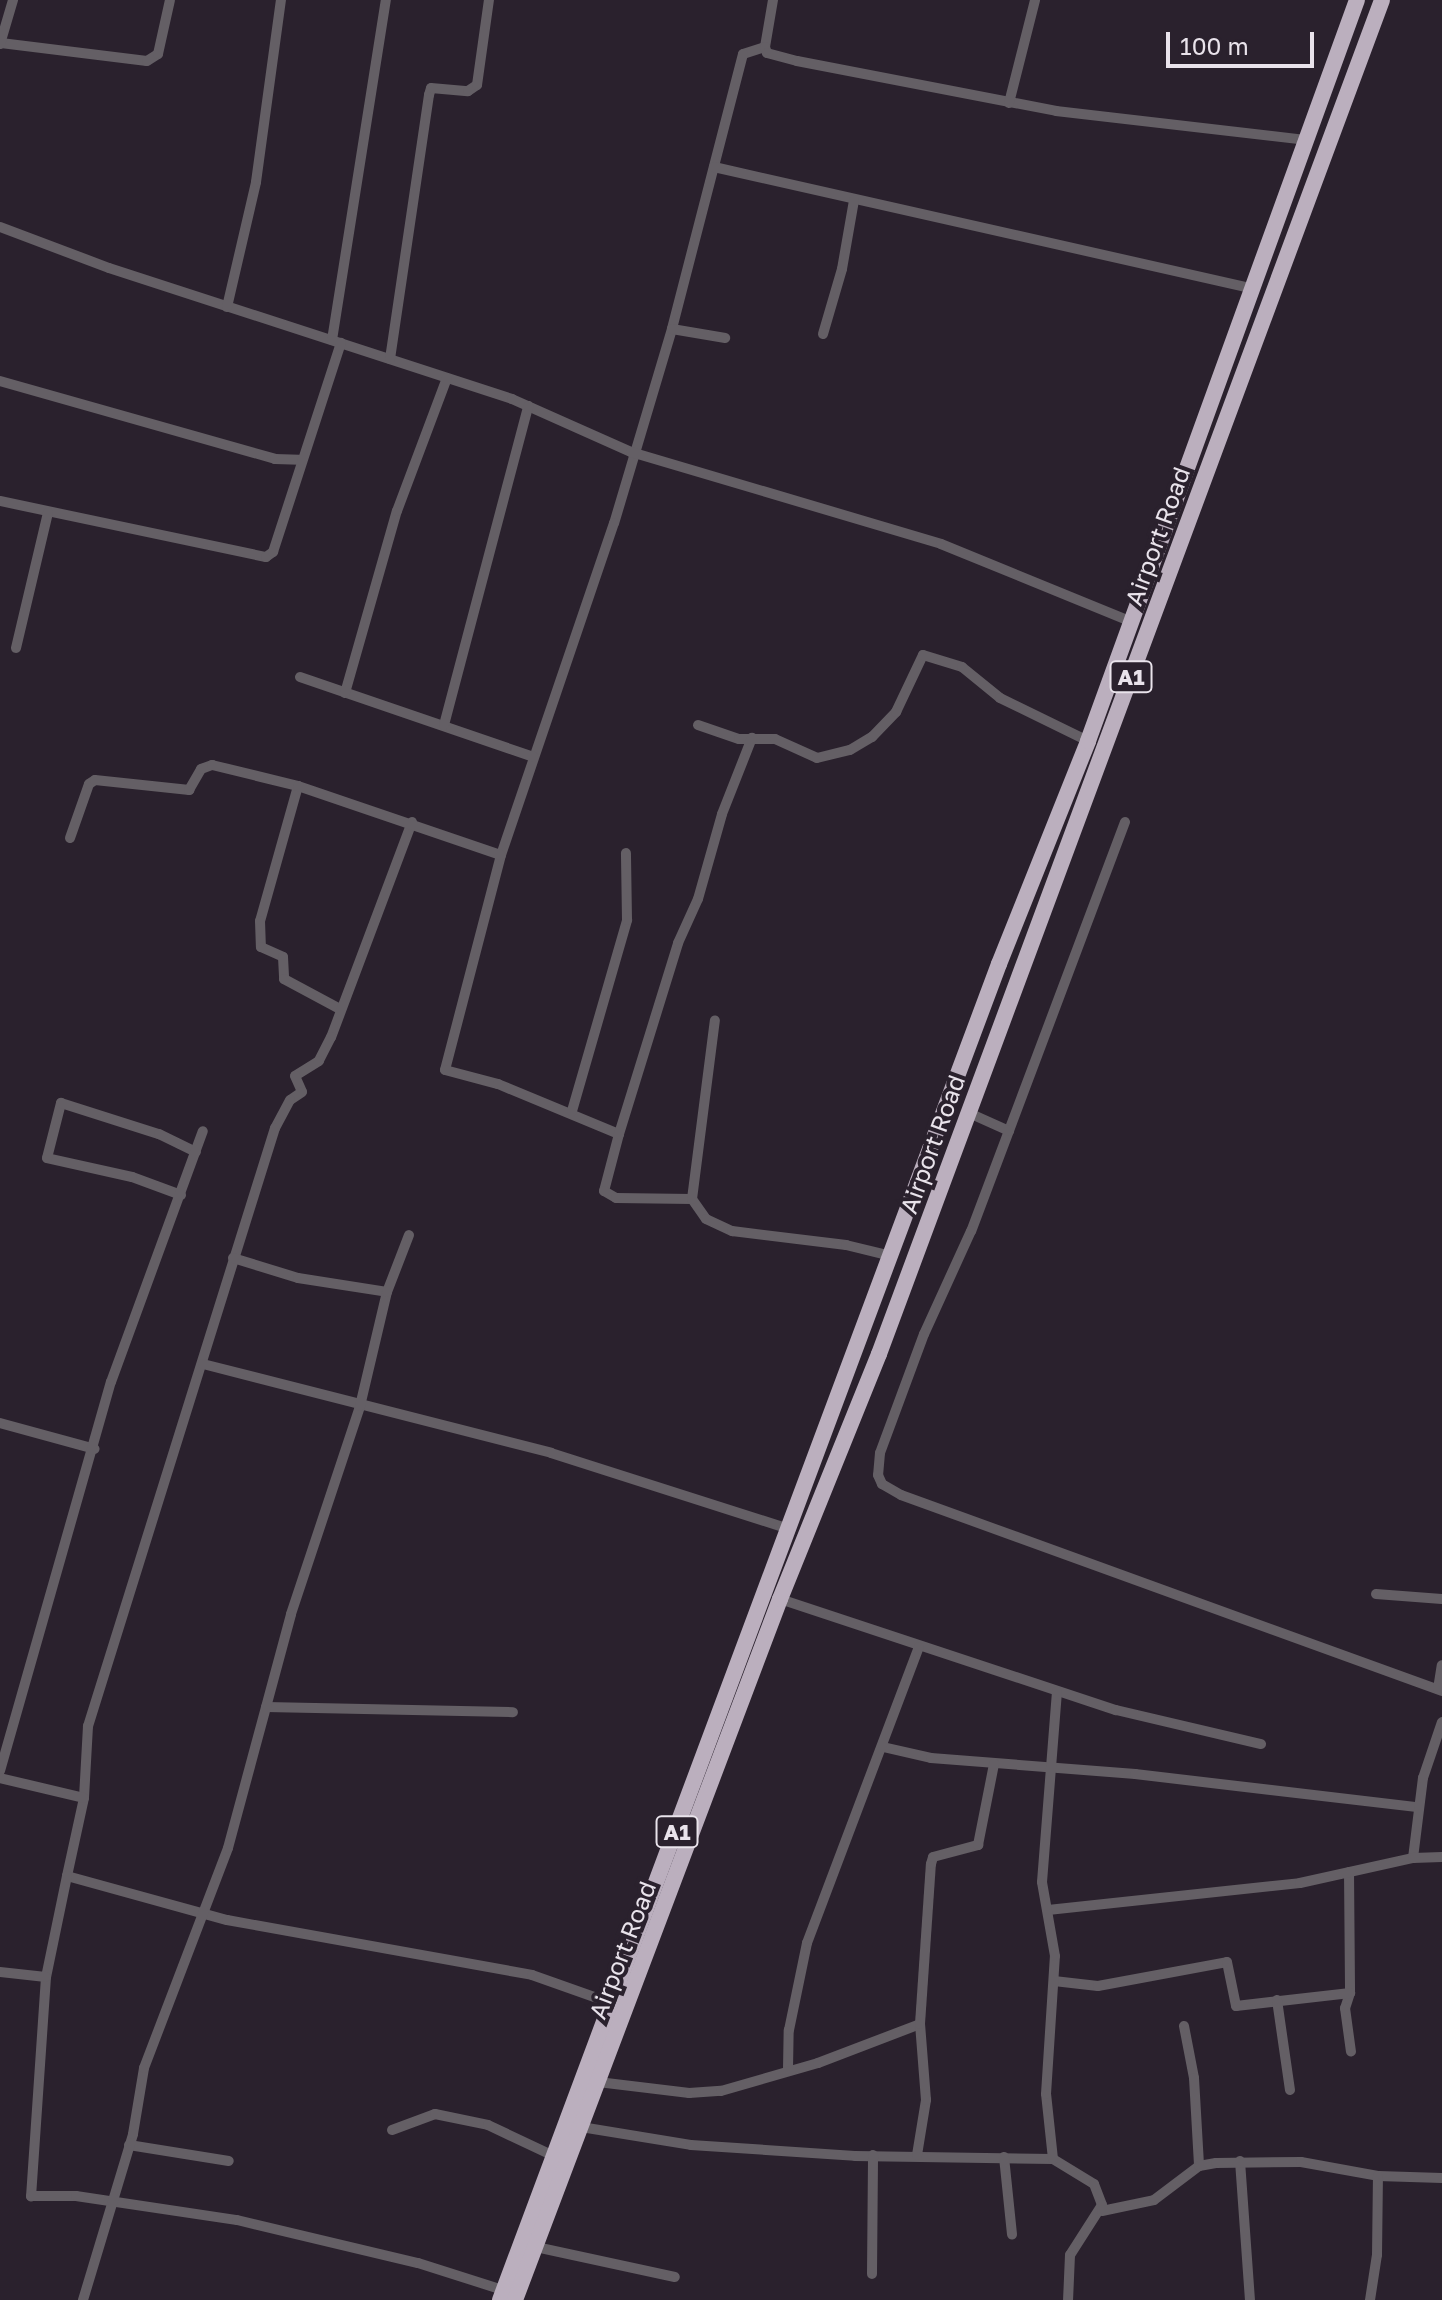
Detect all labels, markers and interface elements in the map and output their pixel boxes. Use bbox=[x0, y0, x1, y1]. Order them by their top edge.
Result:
scale bar bbox=[1170, 16, 1318, 66]
text: 100 m bbox=[1180, 31, 1249, 60]
street label: Airport Road bbox=[1119, 463, 1195, 609]
road number: A1 bbox=[1109, 659, 1153, 695]
street label: Airport Road bbox=[894, 1071, 970, 1217]
road number: A1 bbox=[655, 1814, 699, 1850]
street label: Airport Road bbox=[583, 1877, 661, 2023]

